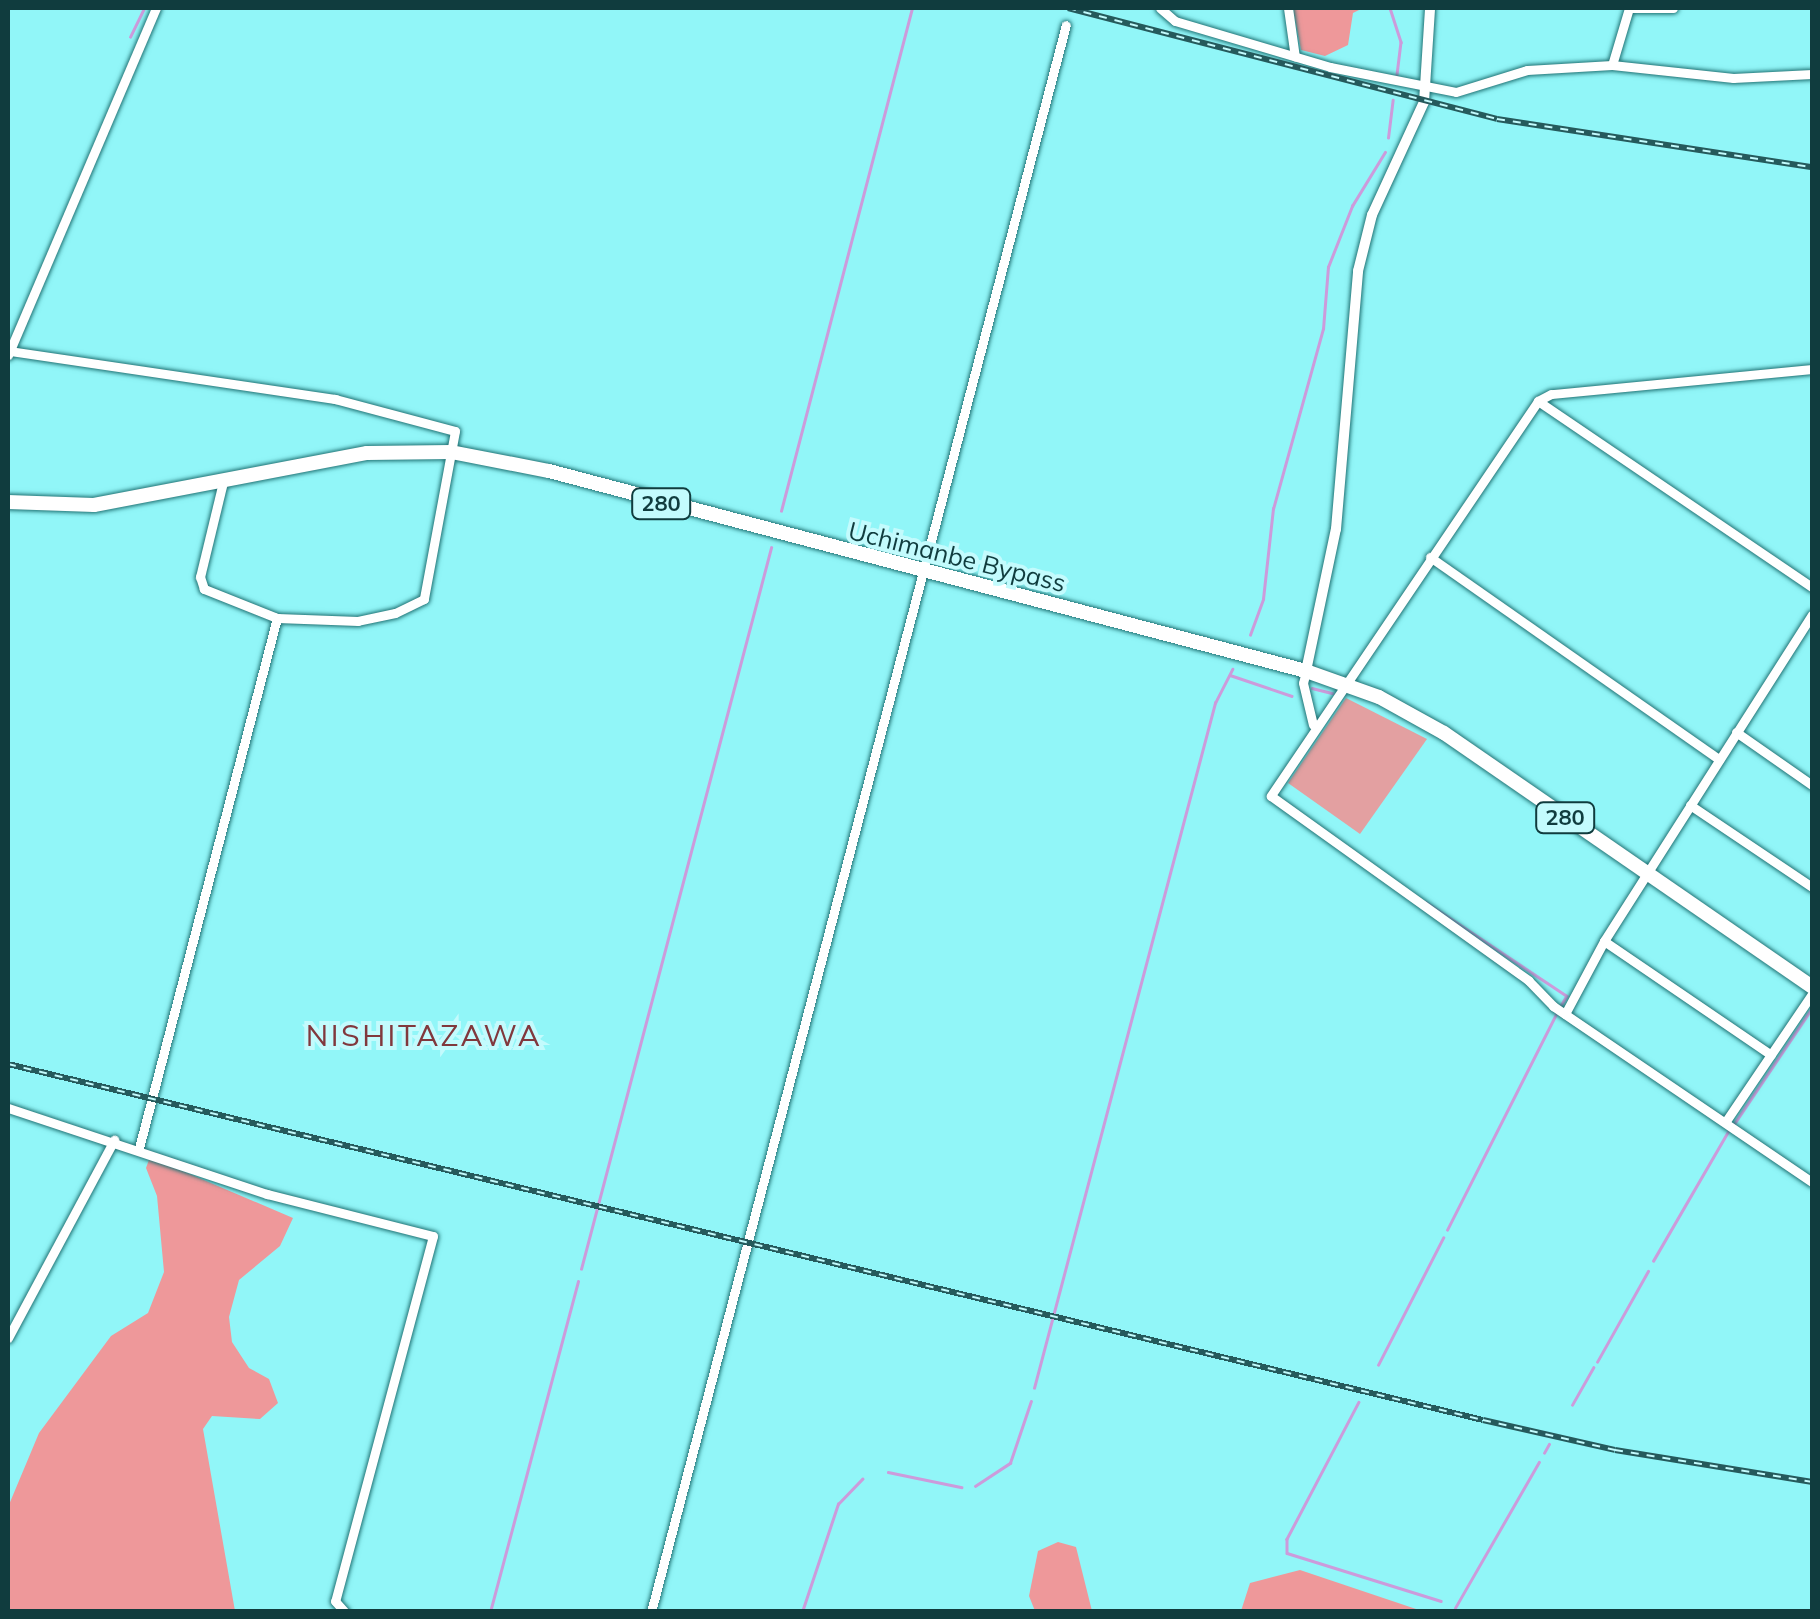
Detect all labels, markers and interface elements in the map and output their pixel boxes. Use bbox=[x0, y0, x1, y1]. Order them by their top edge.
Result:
road number: 280 bbox=[631, 487, 691, 521]
street label: Uchimanbe Bypass bbox=[845, 515, 1069, 599]
road number: 280 bbox=[1535, 801, 1595, 835]
district label: NISHITAZAWA bbox=[306, 1017, 542, 1053]

